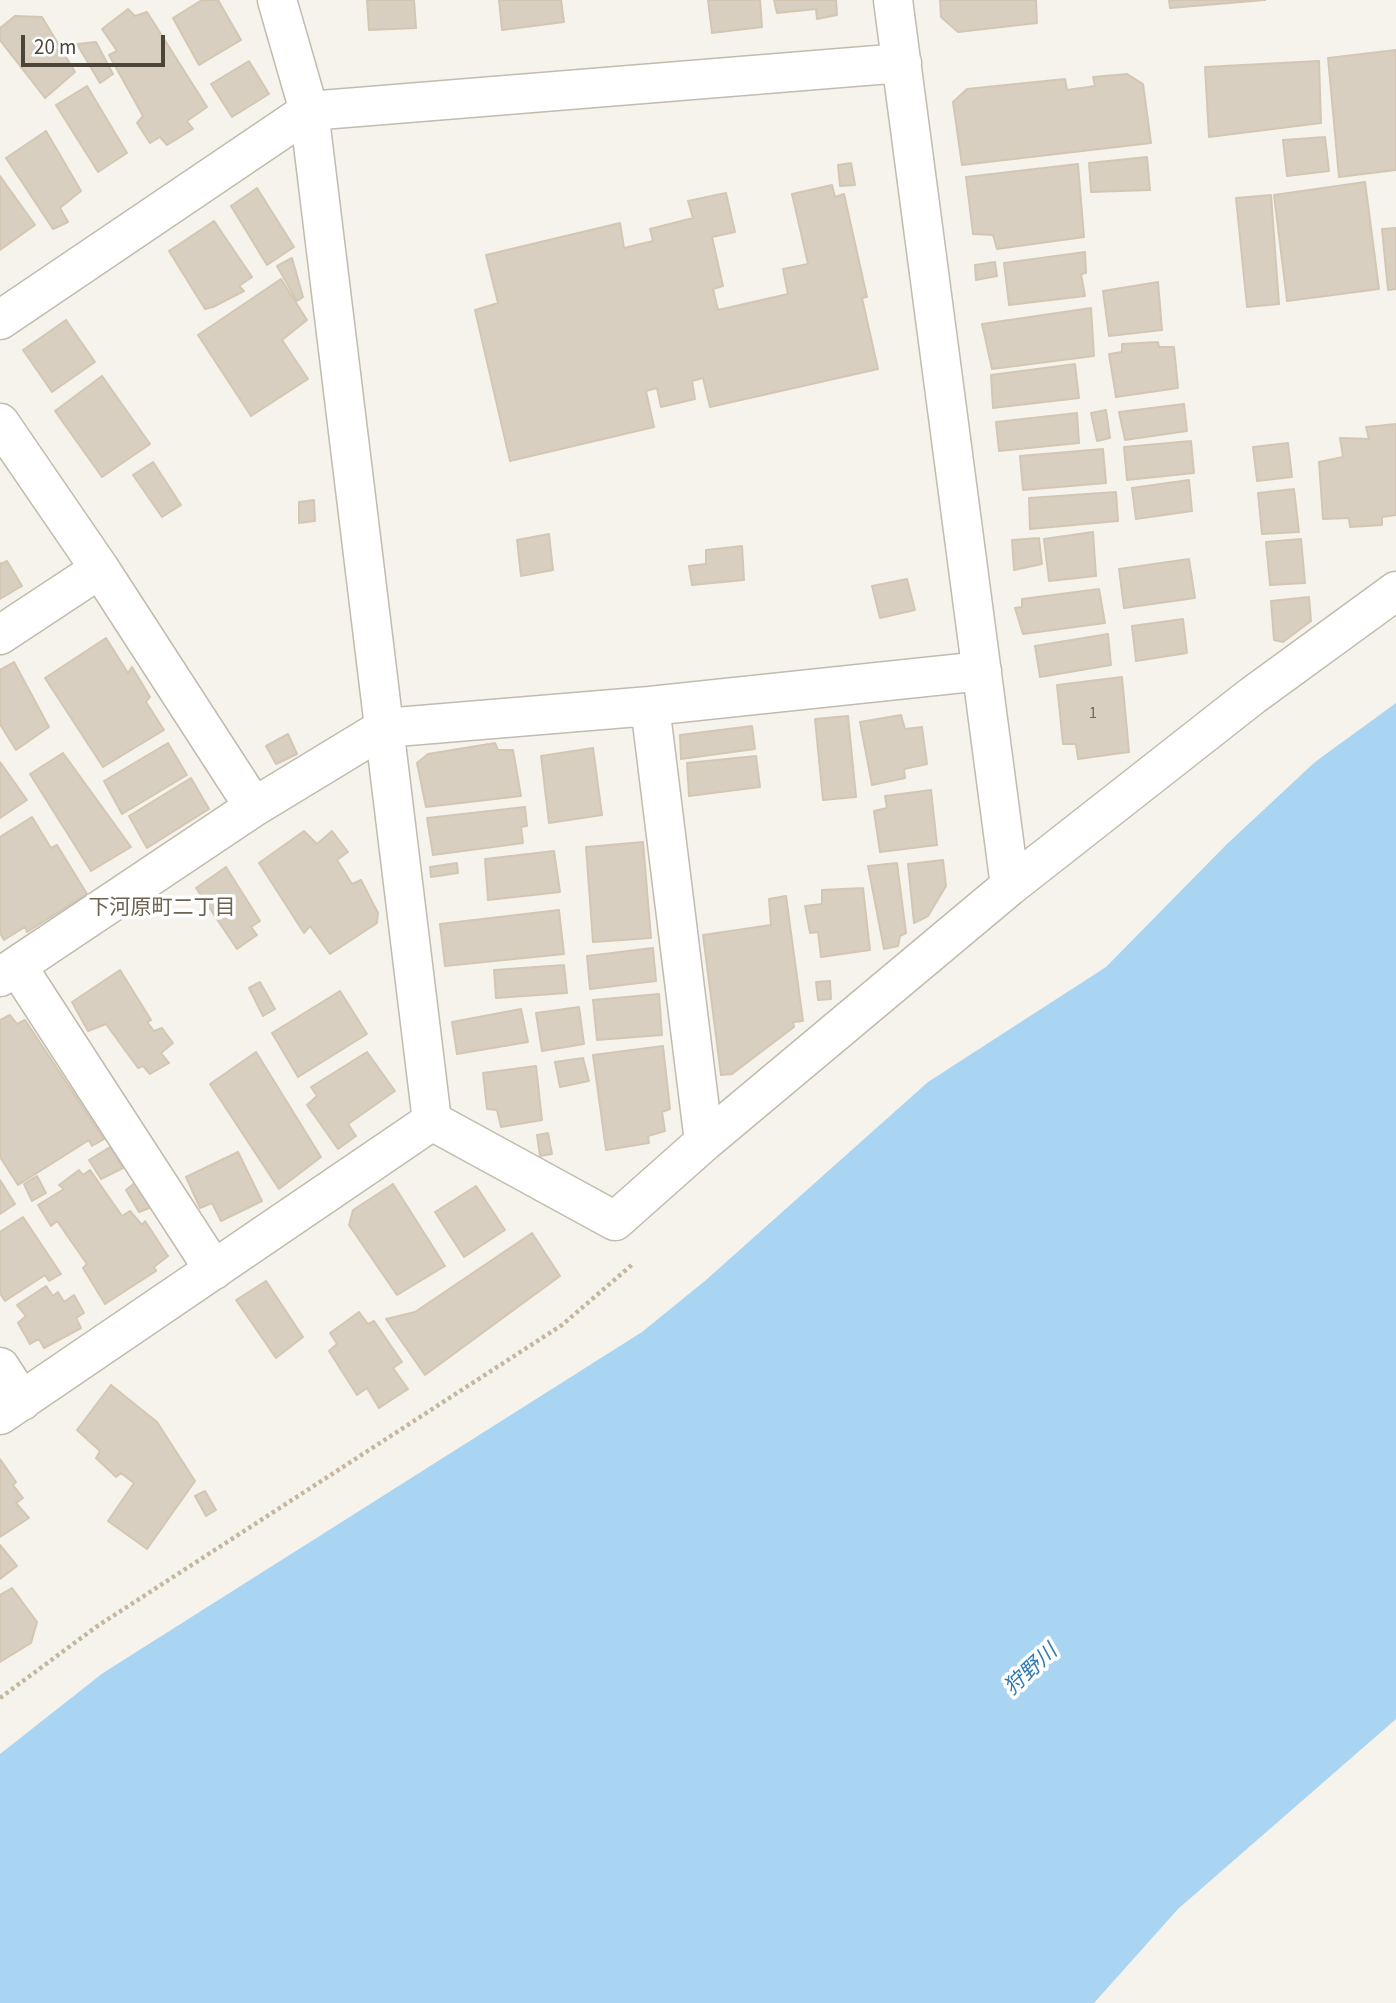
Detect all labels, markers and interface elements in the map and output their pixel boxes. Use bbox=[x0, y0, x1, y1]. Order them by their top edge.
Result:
scale bar bbox=[24, 21, 168, 65]
text: 20 m bbox=[34, 32, 76, 62]
house number: 1 bbox=[1089, 704, 1097, 724]
district label: 下河原町二丁目 bbox=[89, 896, 235, 922]
water label: 狩野川 bbox=[1000, 1640, 1064, 1702]

